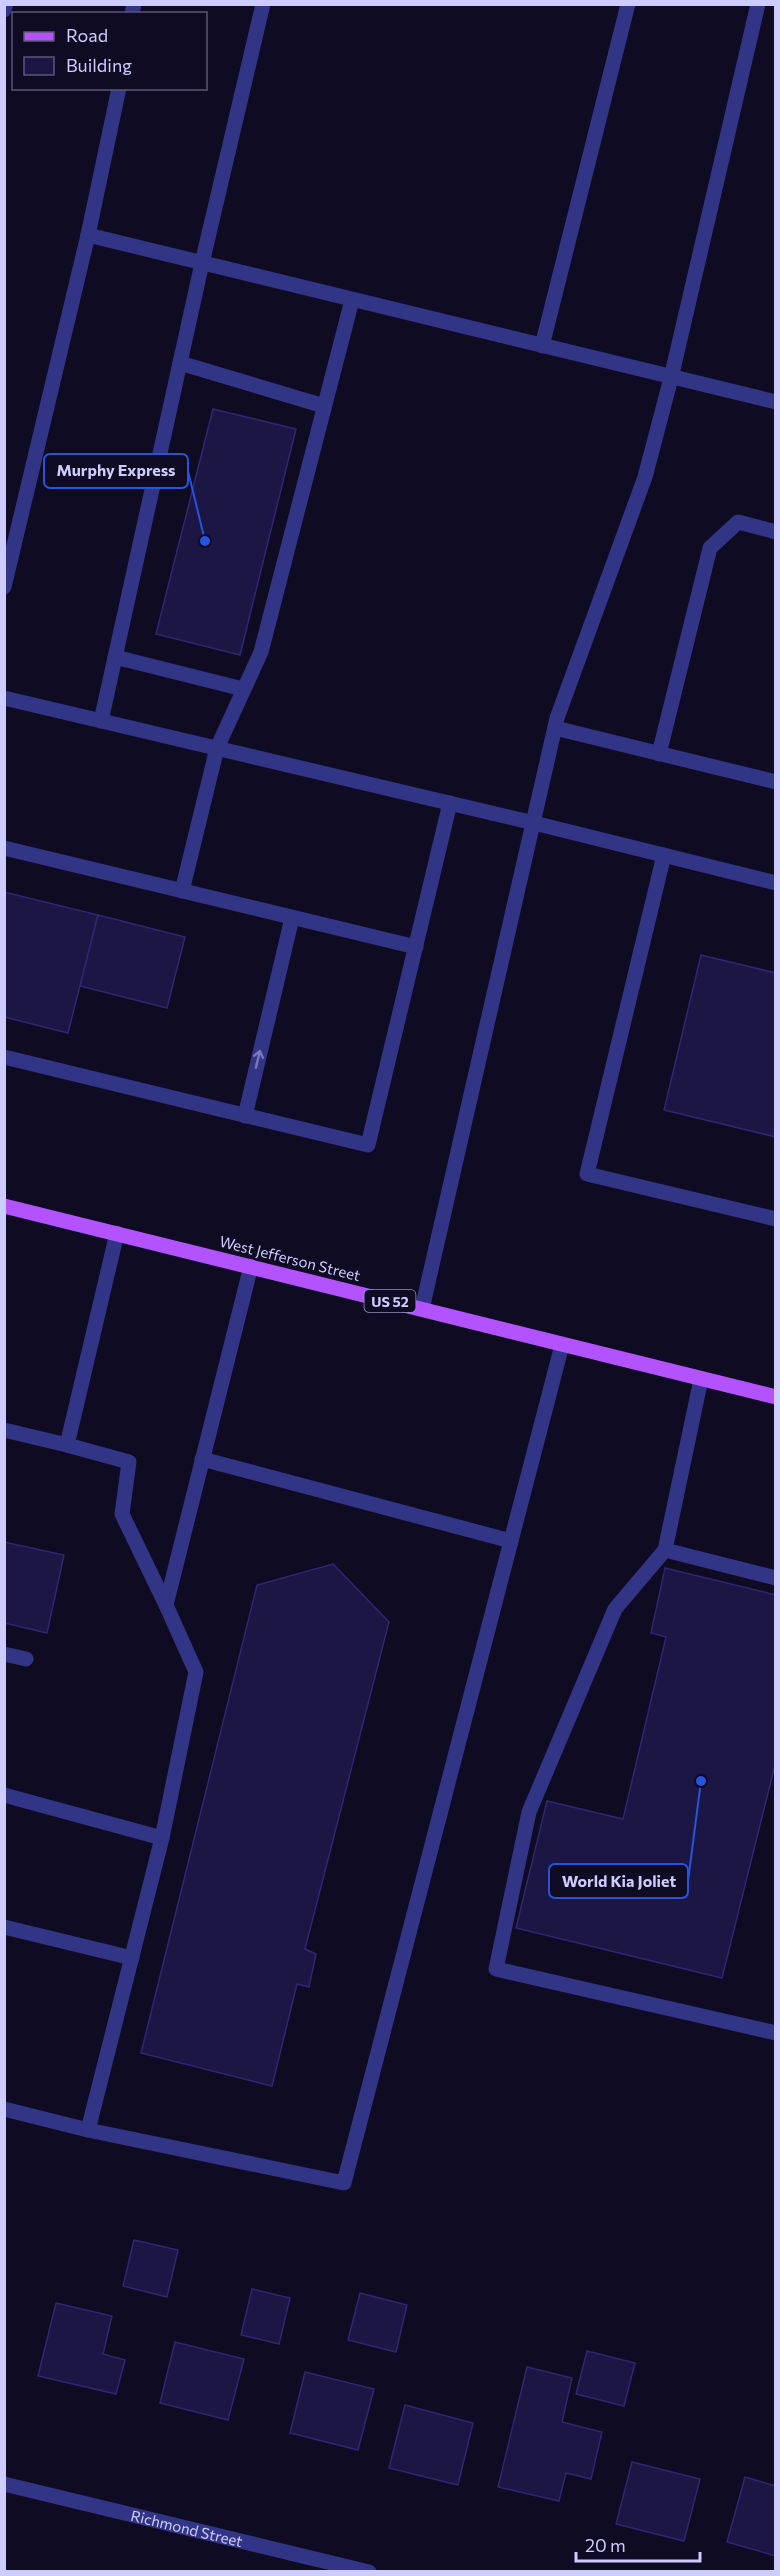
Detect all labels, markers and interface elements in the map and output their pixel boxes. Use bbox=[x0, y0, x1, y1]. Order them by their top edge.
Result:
legend bbox=[12, 12, 207, 90]
text: Road bbox=[66, 24, 108, 46]
text: Building bbox=[66, 54, 132, 76]
callout: Murphy Express bbox=[44, 454, 188, 488]
text: Murphy Express bbox=[56, 460, 176, 479]
one-way arrow bbox=[253, 1049, 265, 1068]
street label: West Jefferson Street bbox=[218, 1232, 362, 1284]
road number: US 52 bbox=[364, 1290, 416, 1312]
callout: World Kia Joliet bbox=[549, 1864, 688, 1898]
text: World Kia Joliet bbox=[562, 1871, 676, 1890]
street label: Richmond Street bbox=[129, 2506, 245, 2550]
scale bar bbox=[576, 2525, 700, 2563]
text: 20 m bbox=[585, 2534, 626, 2556]

